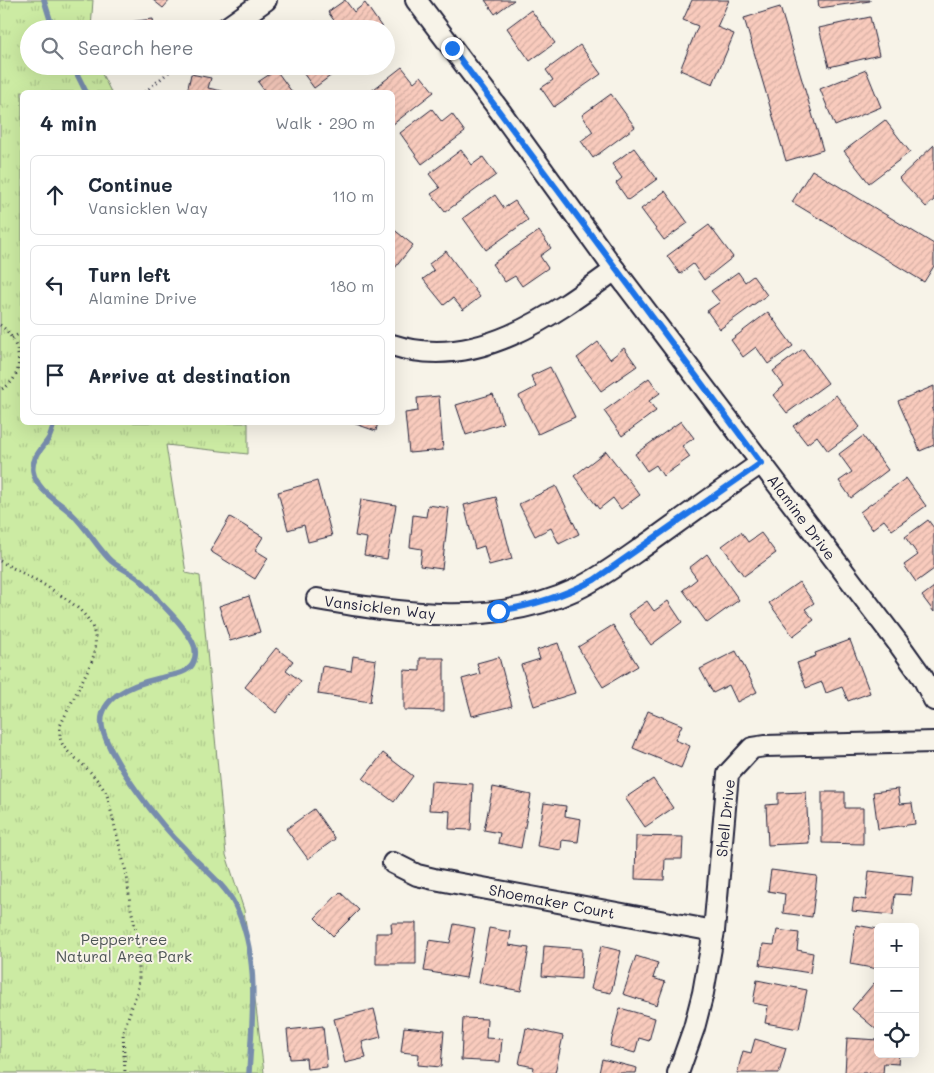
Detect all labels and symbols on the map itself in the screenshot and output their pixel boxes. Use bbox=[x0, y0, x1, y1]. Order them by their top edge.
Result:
route end bbox=[441, 37, 464, 60]
street label: Alamine Drive bbox=[763, 470, 841, 564]
street label: Vansicklen Way bbox=[323, 590, 437, 624]
route start bbox=[487, 600, 510, 623]
street label: Shell Drive bbox=[711, 778, 739, 858]
street label: Shoemaker Court bbox=[487, 879, 617, 923]
park label: Peppertree Natural Area Park bbox=[56, 929, 192, 966]

